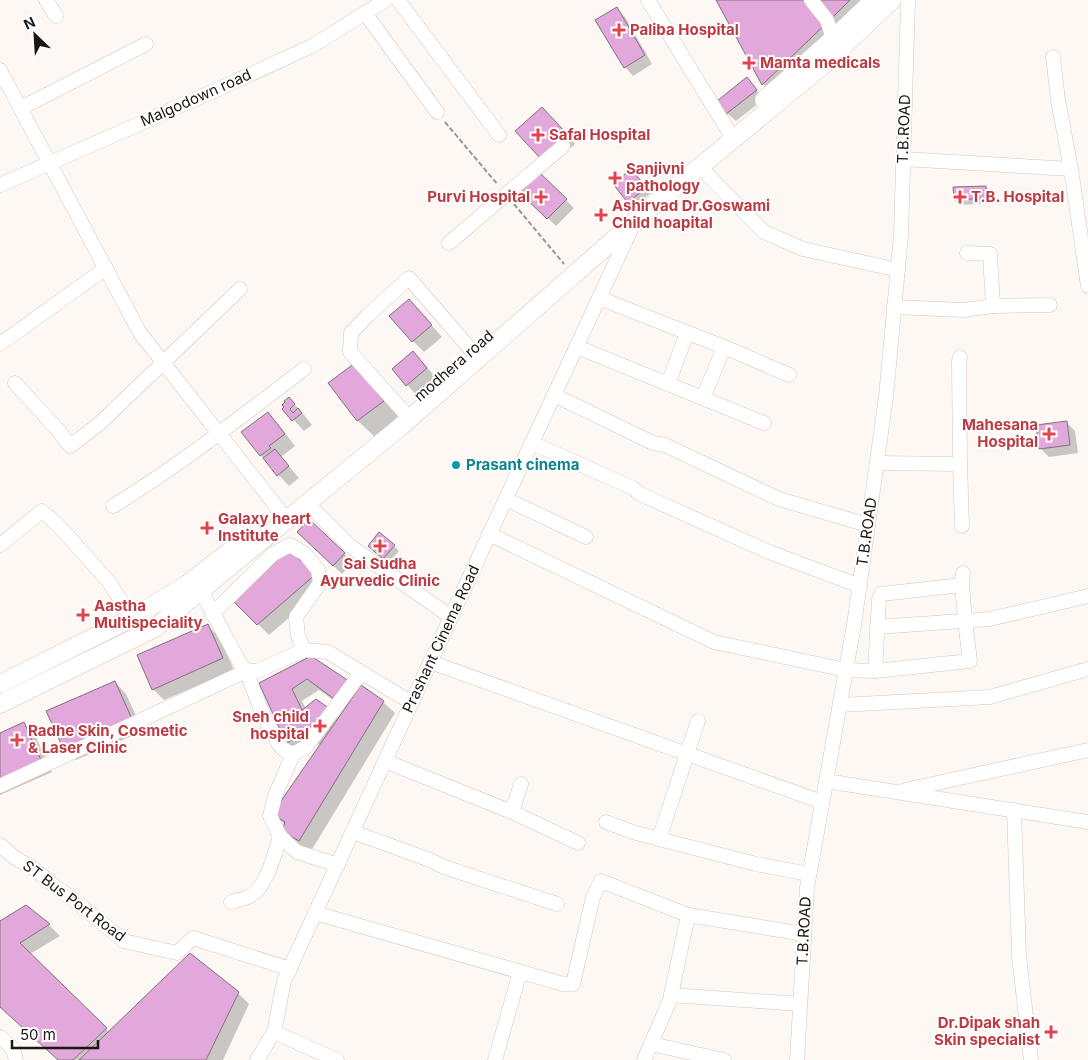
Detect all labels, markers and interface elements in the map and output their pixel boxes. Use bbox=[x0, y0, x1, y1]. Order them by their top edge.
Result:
north arrow bbox=[10, 10, 60, 60]
text: N bbox=[21, 13, 38, 33]
place label: Paliba Hospital bbox=[630, 20, 739, 39]
marker: Paliba Hospital bbox=[612, 23, 626, 37]
place label: Mamta medicals bbox=[760, 53, 881, 72]
marker: Mamta medicals bbox=[742, 56, 756, 70]
street label: Malgodown road bbox=[137, 65, 254, 130]
street label: T.B.ROAD bbox=[893, 94, 914, 164]
place label: Safal Hospital bbox=[549, 125, 650, 144]
marker: Safal Hospital bbox=[531, 128, 545, 142]
place label: Sanjivni pathology bbox=[626, 159, 700, 195]
marker: Sanjivni pathology bbox=[608, 171, 622, 185]
place label: Purvi Hospital bbox=[427, 187, 530, 206]
place label: T.B. Hospital bbox=[971, 187, 1064, 206]
marker: Purvi Hospital bbox=[534, 190, 548, 204]
marker: T.B. Hospital bbox=[953, 190, 967, 204]
place label: Ashirvad Dr.Goswami Child hoapital bbox=[612, 196, 770, 232]
marker: Ashirvad Dr.Goswami Child hoapital bbox=[594, 208, 608, 222]
street label: modhera road bbox=[410, 326, 497, 405]
place label: Mahesana Hospital bbox=[962, 415, 1038, 451]
marker: Mahesana Hospital bbox=[1042, 427, 1056, 441]
place label: Prasant cinema bbox=[466, 455, 579, 474]
marker: Prasant cinema bbox=[450, 459, 462, 471]
street label: T.B.ROAD bbox=[852, 496, 881, 568]
place label: Galaxy heart Institute bbox=[218, 509, 312, 545]
marker: Galaxy heart Institute bbox=[200, 521, 214, 535]
marker: Sai Sudha Ayurvedic Clinic bbox=[373, 539, 387, 553]
place label: Sai Sudha Ayurvedic Clinic bbox=[320, 554, 440, 590]
street label: Prashant Cinema Road bbox=[398, 562, 483, 716]
place label: Aastha Multispeciality bbox=[94, 596, 203, 632]
marker: Aastha Multispeciality bbox=[76, 608, 90, 622]
place label: Sneh child hospital bbox=[232, 707, 309, 743]
marker: Sneh child hospital bbox=[313, 719, 327, 733]
place label: Radhe Skin, Cosmetic & Laser Clinic bbox=[28, 721, 188, 757]
marker: Radhe Skin, Cosmetic & Laser Clinic bbox=[10, 733, 24, 747]
street label: ST Bus Port Road bbox=[19, 856, 130, 946]
street label: T.B.ROAD bbox=[792, 896, 815, 966]
place label: Dr.Dipak shah Skin specialist bbox=[934, 1013, 1040, 1049]
scale bar bbox=[12, 1018, 99, 1050]
text: 50 m bbox=[20, 1025, 56, 1044]
marker: Dr.Dipak shah Skin specialist bbox=[1044, 1025, 1058, 1039]

